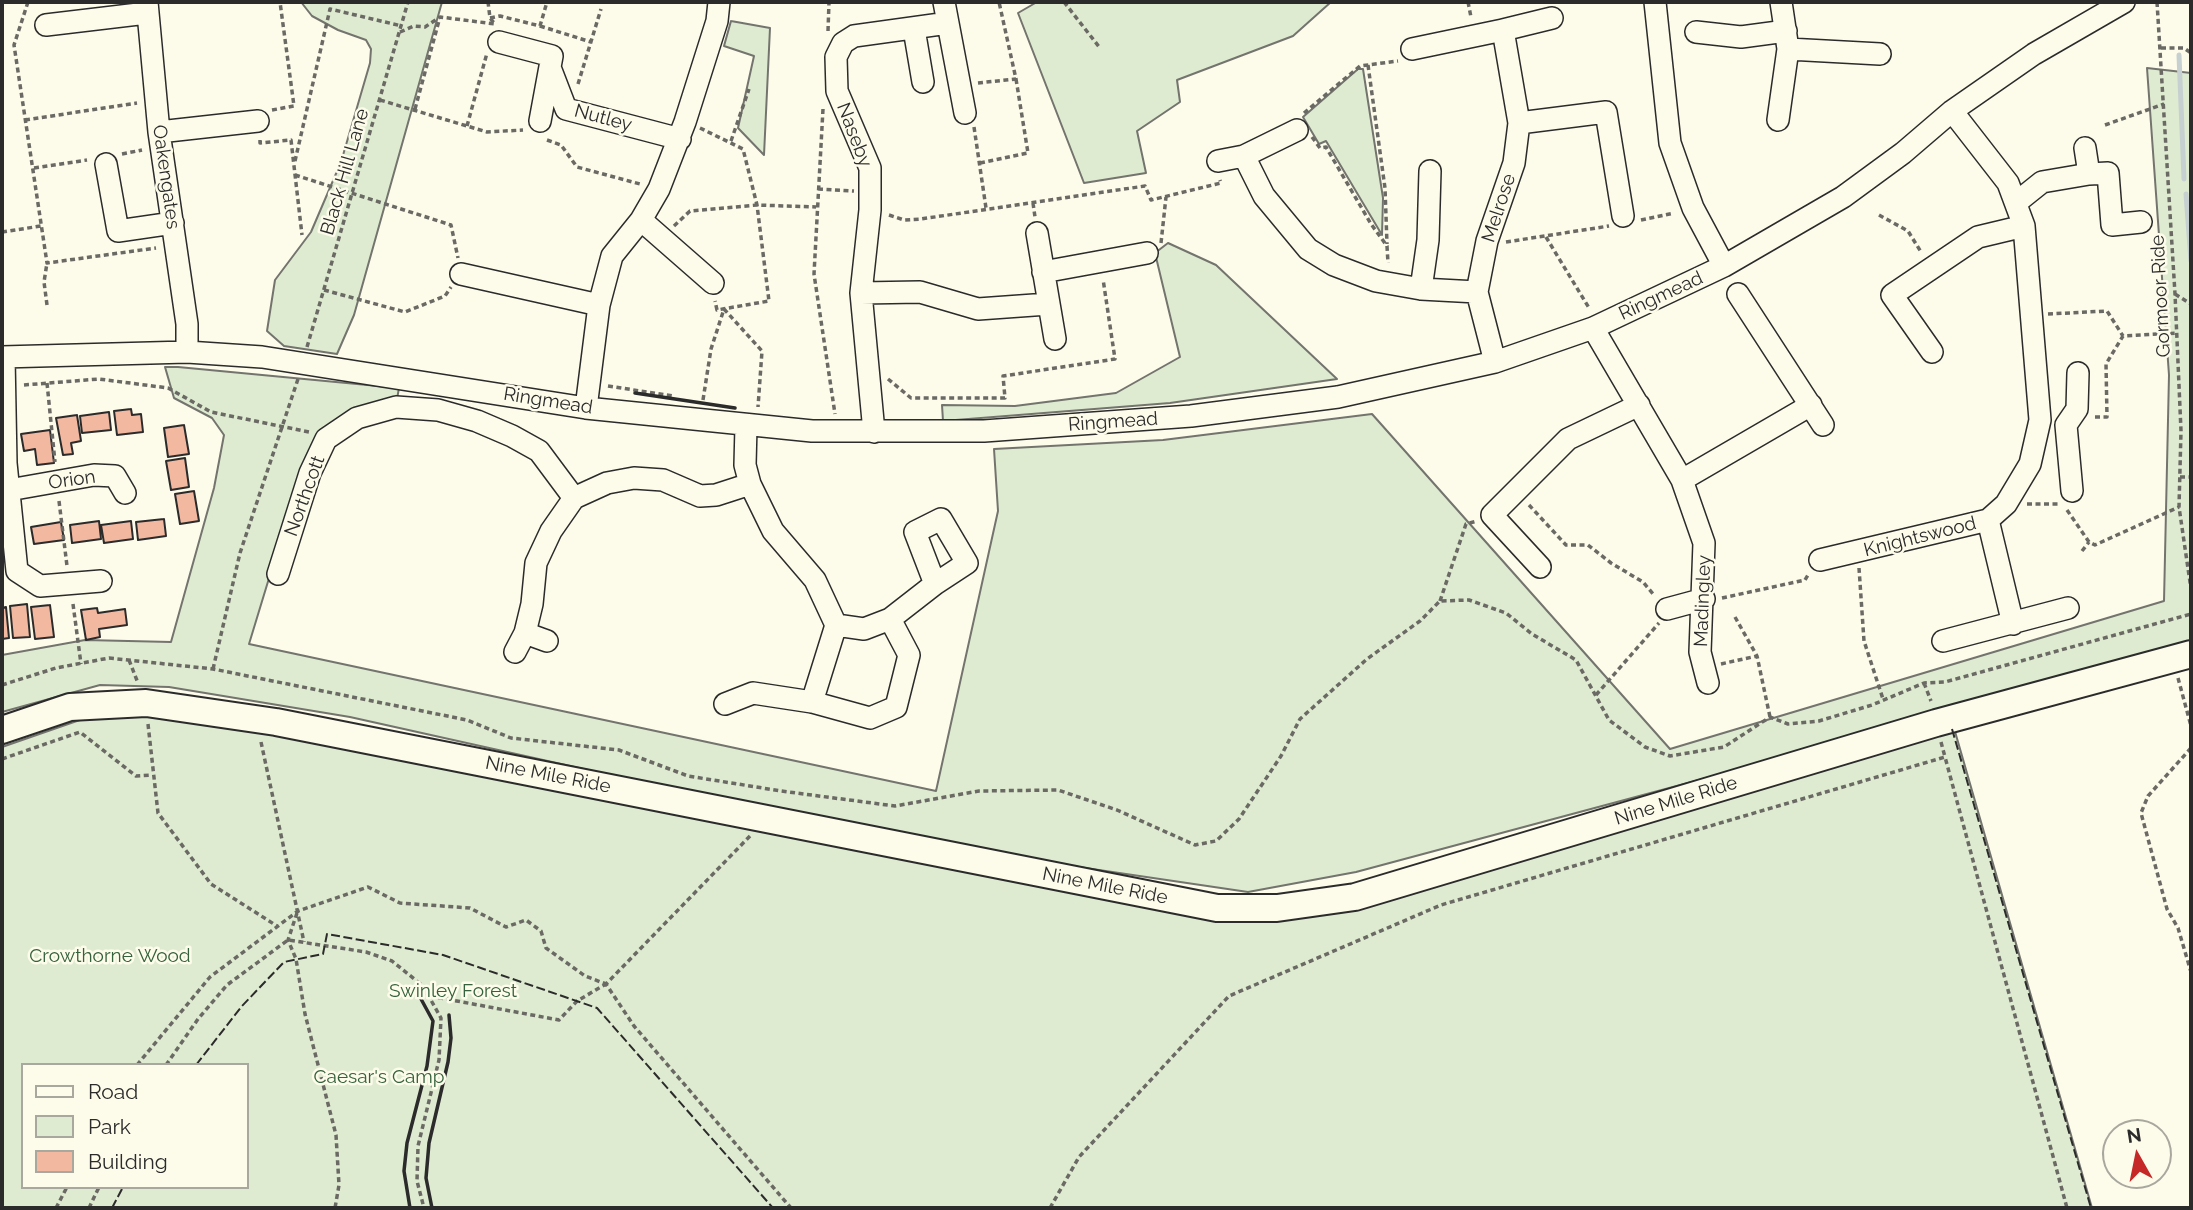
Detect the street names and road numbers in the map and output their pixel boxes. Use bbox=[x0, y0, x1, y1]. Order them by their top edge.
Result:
street label: Nutley bbox=[572, 99, 634, 137]
street label: Naseby bbox=[831, 100, 877, 170]
street label: Black Hill Lane bbox=[316, 106, 374, 238]
street label: Oakengates bbox=[147, 123, 185, 231]
street label: Melrose bbox=[1477, 171, 1521, 245]
street label: Gormoor Ride bbox=[2146, 234, 2176, 358]
street label: Ringmead bbox=[1615, 267, 1707, 325]
street label: Ringmead bbox=[502, 383, 594, 419]
street label: Ringmead bbox=[1067, 407, 1159, 437]
street label: Northcott bbox=[280, 453, 330, 539]
street label: Orion bbox=[47, 465, 97, 495]
street label: Knightswood bbox=[1861, 512, 1979, 562]
street label: Madingley bbox=[1690, 555, 1716, 647]
street label: Nine Mile Ride bbox=[483, 752, 613, 798]
street label: Nine Mile Ride bbox=[1612, 771, 1740, 831]
street label: Nine Mile Ride bbox=[1040, 863, 1170, 909]

